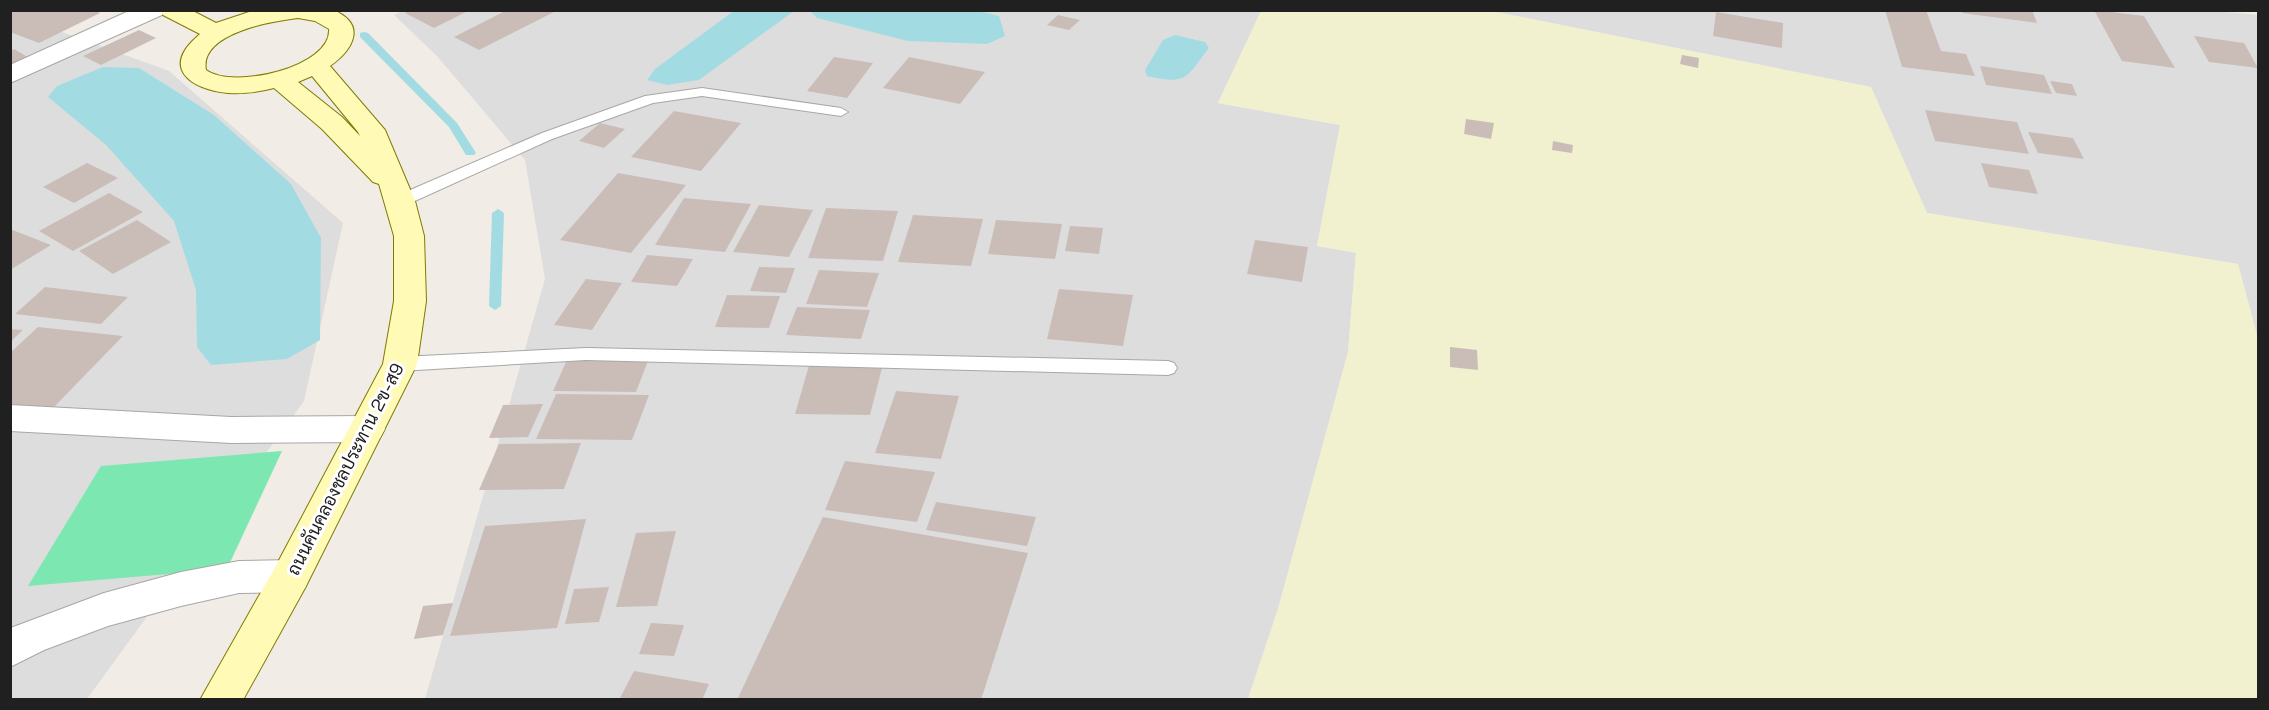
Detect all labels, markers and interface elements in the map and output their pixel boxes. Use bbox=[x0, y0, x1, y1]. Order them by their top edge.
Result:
street label: ถนนคันคลองชลประทาน 2ข-ส9 bbox=[281, 359, 409, 579]

